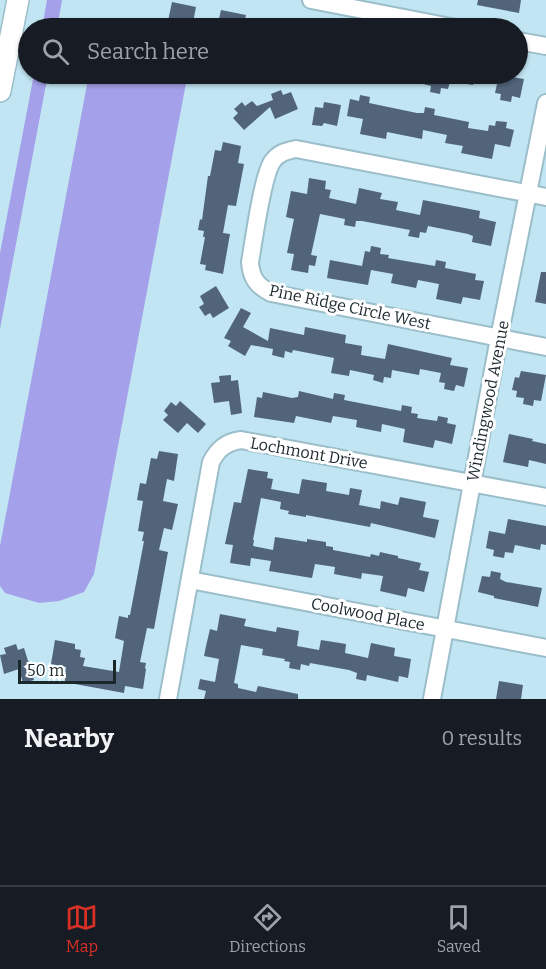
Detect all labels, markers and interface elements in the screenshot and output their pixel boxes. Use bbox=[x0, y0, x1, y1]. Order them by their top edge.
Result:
search box bbox=[18, 18, 528, 84]
icon: search bbox=[39, 35, 72, 68]
text: Search here bbox=[87, 38, 209, 65]
street label: Pine Ridge Circle West bbox=[267, 281, 433, 333]
street label: Windingwood Avenue bbox=[463, 319, 513, 483]
street label: Lochmont Drive bbox=[249, 433, 369, 473]
street label: Coolwood Place bbox=[310, 594, 426, 634]
scale bar bbox=[18, 657, 116, 684]
text: 50 m bbox=[27, 661, 64, 680]
text: Nearby bbox=[24, 723, 114, 754]
text: 0 results bbox=[442, 726, 522, 750]
tab: Map bbox=[65, 901, 98, 956]
tab: Directions bbox=[229, 901, 306, 956]
tab: Saved bbox=[437, 901, 481, 956]

